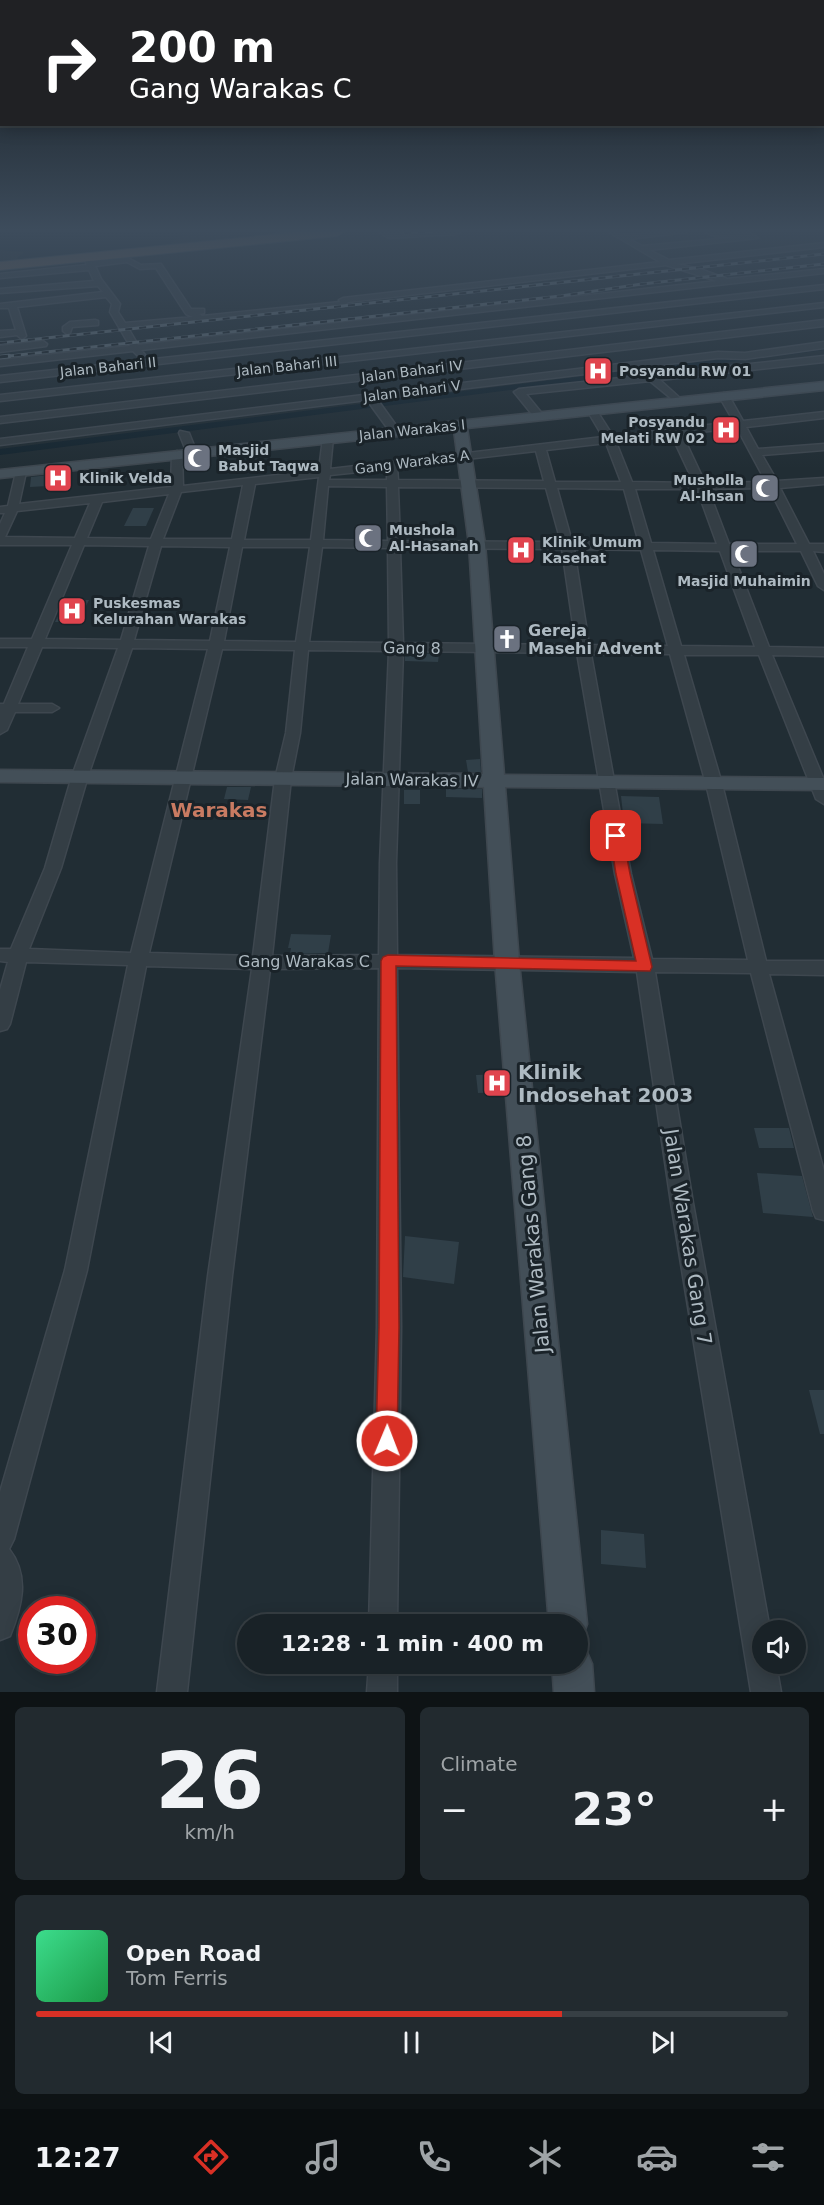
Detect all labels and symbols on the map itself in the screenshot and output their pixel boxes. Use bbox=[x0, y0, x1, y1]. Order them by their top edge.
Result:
street label: Jalan Bahari III bbox=[235, 353, 338, 379]
street label: Jalan Bahari II bbox=[58, 354, 157, 380]
hospital icon: Posyandu RW 01 bbox=[582, 355, 614, 387]
street label: Jalan Bahari IV bbox=[359, 357, 464, 385]
place label: Posyandu RW 01 bbox=[619, 363, 751, 379]
street label: Jalan Bahari V bbox=[361, 377, 462, 405]
place label: Posyandu Melati RW 02 bbox=[600, 414, 705, 446]
hospital icon: Posyandu Melati RW 02 bbox=[710, 414, 742, 446]
street label: Jalan Warakas I bbox=[357, 416, 466, 444]
mosque icon: Masjid Babut Taqwa bbox=[181, 442, 213, 474]
place label: Masjid Babut Taqwa bbox=[218, 442, 319, 474]
street label: Gang Warakas A bbox=[354, 447, 471, 477]
hospital icon: Klinik Velda bbox=[42, 462, 74, 494]
place label: Klinik Velda bbox=[79, 470, 172, 486]
place label: Musholla Al-Ihsan bbox=[673, 472, 744, 504]
mosque icon: Musholla Al-Ihsan bbox=[749, 472, 781, 504]
mosque icon: Mushola Al-Hasanah bbox=[352, 522, 384, 554]
place label: Mushola Al-Hasanah bbox=[389, 522, 479, 554]
hospital icon: Klinik Umum Kasehat bbox=[505, 534, 537, 566]
place label: Klinik Umum Kasehat bbox=[542, 534, 642, 566]
mosque icon: Masjid Muhaimin bbox=[728, 538, 760, 570]
place label: Masjid Muhaimin bbox=[677, 573, 811, 589]
hospital icon: Puskesmas Kelurahan Warakas bbox=[56, 595, 88, 627]
place label: Puskesmas Kelurahan Warakas bbox=[93, 595, 246, 627]
place label: Gereja Masehi Advent bbox=[528, 621, 662, 658]
church icon: Gereja Masehi Advent bbox=[491, 623, 523, 655]
street label: Gang 8 bbox=[383, 638, 441, 658]
street label: Jalan Warakas IV bbox=[344, 769, 479, 791]
district label: Warakas bbox=[171, 798, 267, 822]
pin bbox=[590, 810, 641, 861]
street label: Gang Warakas C bbox=[238, 952, 370, 971]
place label: Klinik Indosehat 2003 bbox=[518, 1060, 693, 1107]
hospital icon: Klinik Indosehat 2003 bbox=[481, 1067, 513, 1099]
street label: Jalan Warakas Gang 7 bbox=[659, 1125, 717, 1347]
street label: Jalan Warakas Gang 8 bbox=[512, 1134, 555, 1356]
position arrow bbox=[355, 1409, 419, 1473]
speed limit sign: 30 bbox=[18, 1596, 96, 1674]

